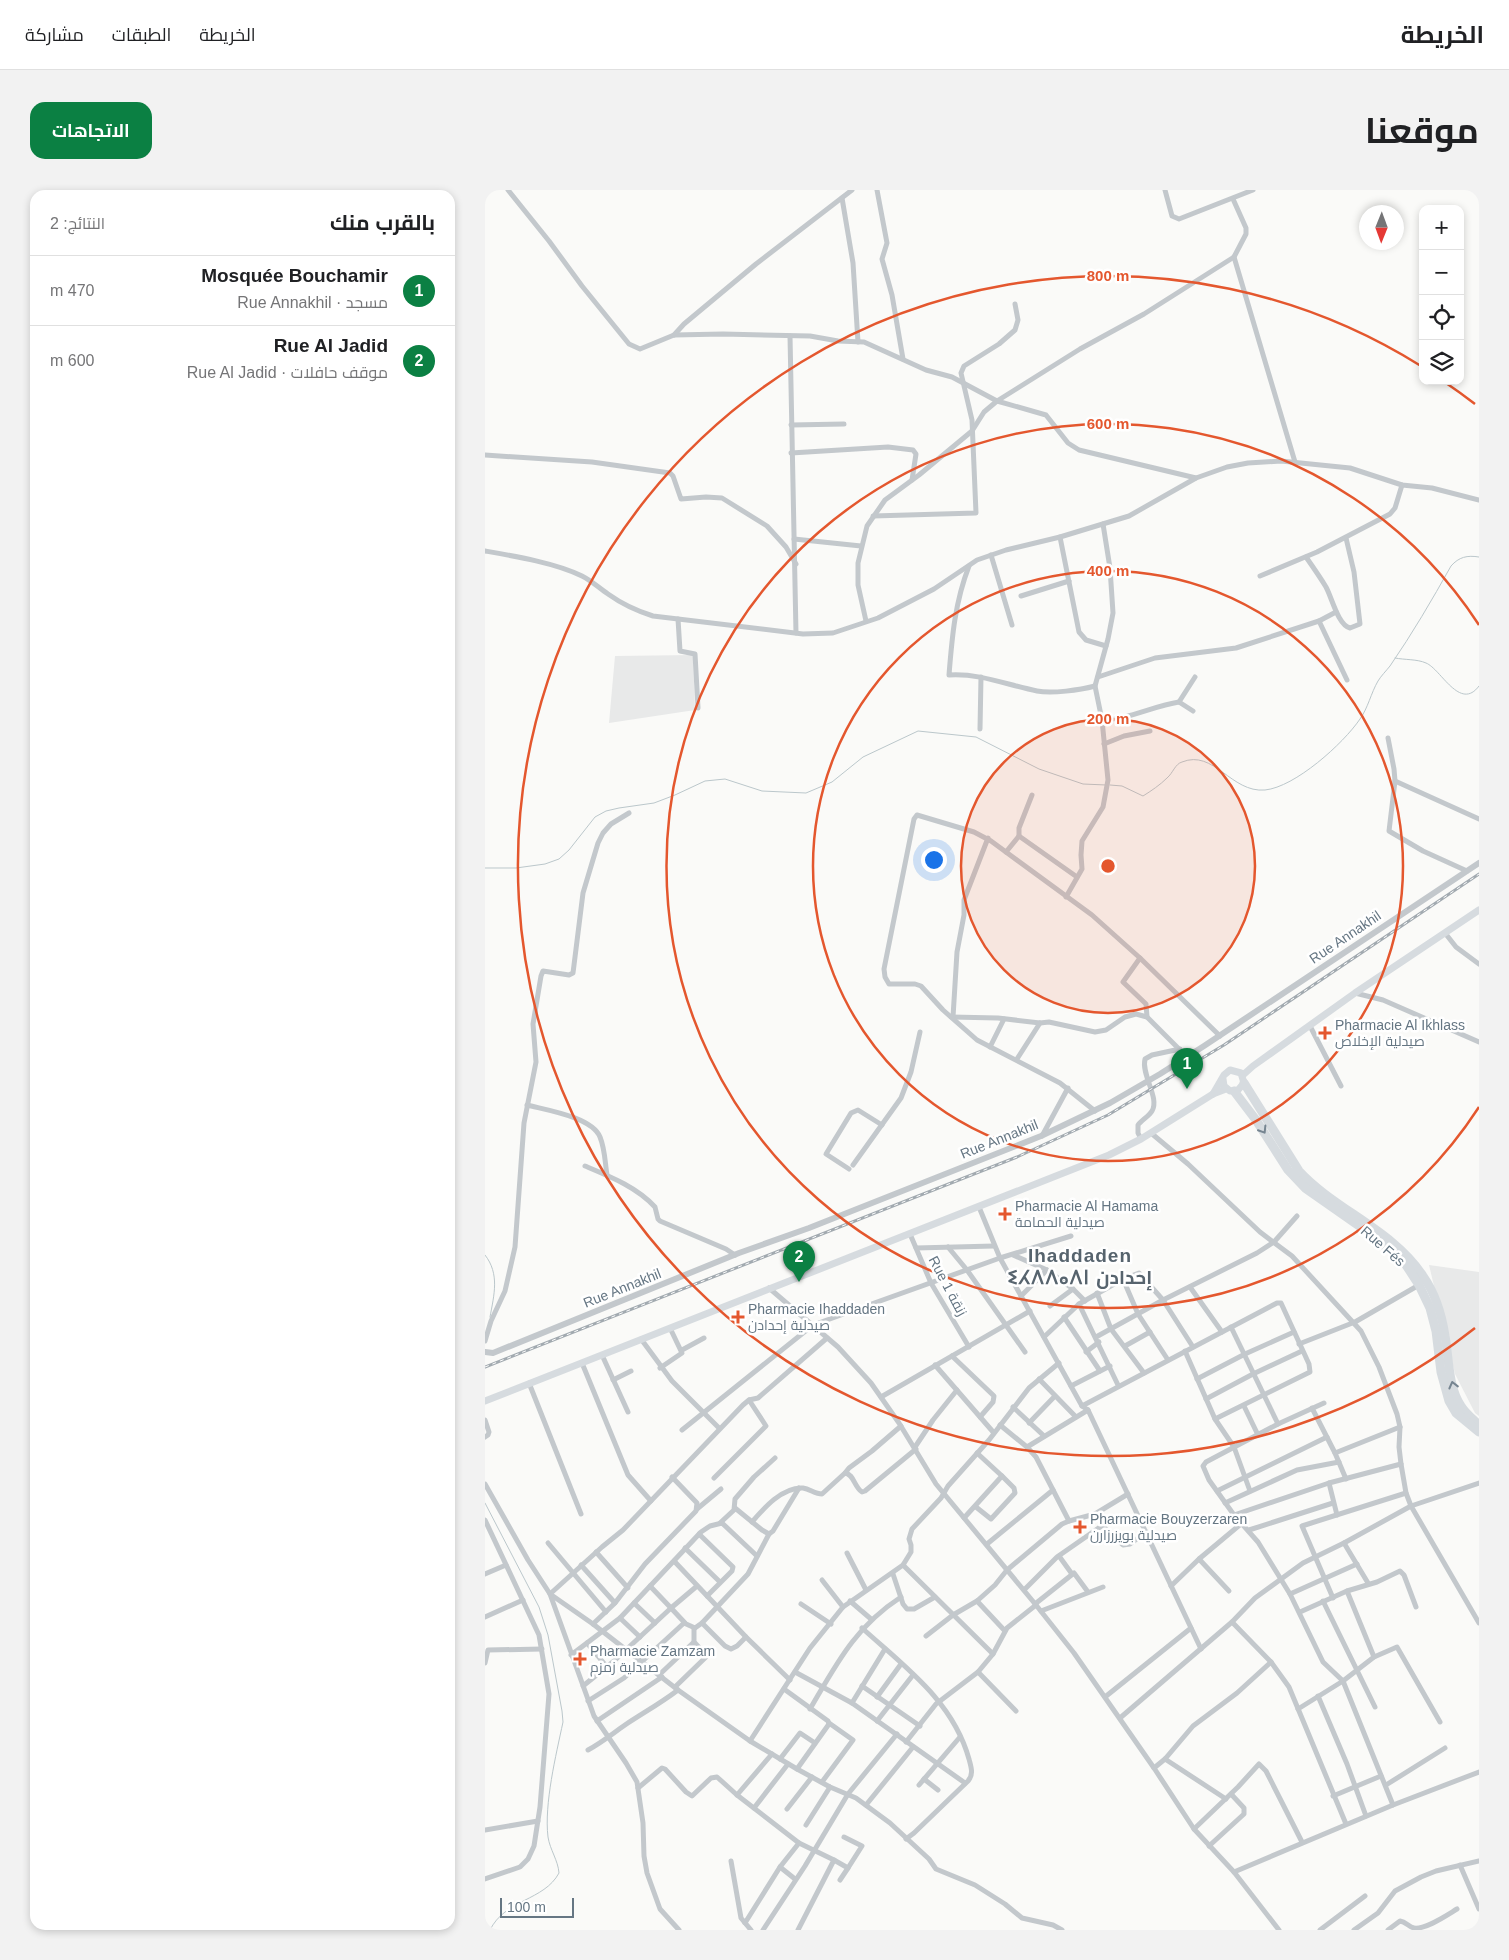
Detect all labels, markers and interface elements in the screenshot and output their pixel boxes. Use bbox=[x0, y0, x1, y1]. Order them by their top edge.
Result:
text: الخريطة bbox=[1401, 21, 1484, 48]
text: مشاركة bbox=[25, 25, 84, 45]
text: الطبقات bbox=[112, 25, 171, 45]
text: الخريطة bbox=[199, 25, 256, 45]
button: الاتجاهات bbox=[30, 102, 152, 159]
text: موقعنا bbox=[1365, 111, 1479, 150]
north arrow bbox=[1359, 205, 1404, 250]
map controls bbox=[1419, 205, 1464, 385]
button: + bbox=[1419, 205, 1464, 250]
text: بالقرب منك bbox=[330, 211, 435, 234]
text: النتائج: 2 bbox=[50, 215, 105, 232]
button: − bbox=[1419, 250, 1464, 295]
text: Mosquée Bouchamir bbox=[201, 265, 388, 286]
text: 800 m bbox=[1087, 267, 1129, 284]
text: 470 m bbox=[50, 282, 94, 299]
text: 1 bbox=[415, 282, 423, 299]
text: مسجد · Rue Annakhil bbox=[237, 294, 388, 311]
button: locate bbox=[1419, 295, 1464, 340]
text: Rue Al Jadid bbox=[274, 335, 388, 356]
button: layers bbox=[1419, 340, 1464, 385]
text: 600 m bbox=[50, 352, 94, 369]
text: 2 bbox=[415, 352, 423, 369]
text: موقف حافلات · Rue Al Jadid bbox=[187, 364, 388, 381]
text: 600 m bbox=[1087, 415, 1129, 432]
text: 400 m bbox=[1087, 562, 1129, 579]
text: 200 m bbox=[1087, 710, 1129, 727]
your location bbox=[921, 847, 947, 873]
centre of rings bbox=[1099, 857, 1117, 875]
street label: Rue Annakhil bbox=[1306, 907, 1384, 967]
place label: Pharmacie Al Ikhlass صيدلية الإخلاص bbox=[1335, 1017, 1465, 1050]
marker: Pharmacie Al Ikhlass صيدلية الإخلاص bbox=[1319, 1027, 1331, 1039]
pin: 1 bbox=[1171, 1048, 1203, 1089]
street label: Rue Annakhil bbox=[958, 1116, 1040, 1162]
one-way arrow bbox=[1257, 1125, 1266, 1134]
place label: Pharmacie Al Hamama صيدلية الحمامة bbox=[1015, 1198, 1158, 1230]
marker: Pharmacie Al Hamama صيدلية الحمامة bbox=[999, 1208, 1011, 1220]
street label: Rue Fés bbox=[1358, 1223, 1408, 1269]
pin: 2 bbox=[783, 1241, 815, 1282]
district label: Ihaddaden ⵉⵃⴷⴷⴰⴷⵏ إحدادن bbox=[1008, 1245, 1152, 1291]
street label: Rue 1 زنقة bbox=[926, 1253, 970, 1319]
street label: Rue Annakhil bbox=[581, 1265, 663, 1311]
place label: Pharmacie Ihaddaden صيدلية إحدادن bbox=[748, 1301, 885, 1334]
marker: Pharmacie Ihaddaden صيدلية إحدادن bbox=[732, 1311, 744, 1323]
one-way arrow bbox=[1448, 1381, 1459, 1390]
place label: Pharmacie Bouyzerzaren صيدلية بويزرزارن bbox=[1090, 1511, 1247, 1543]
marker: Pharmacie Bouyzerzaren صيدلية بويزرزارن bbox=[1074, 1521, 1086, 1533]
place label: Pharmacie Zamzam صيدلية زمزم bbox=[590, 1643, 715, 1677]
marker: Pharmacie Zamzam صيدلية زمزم bbox=[574, 1653, 586, 1665]
scale bar bbox=[500, 1895, 574, 1918]
text: 100 m bbox=[507, 1899, 546, 1915]

